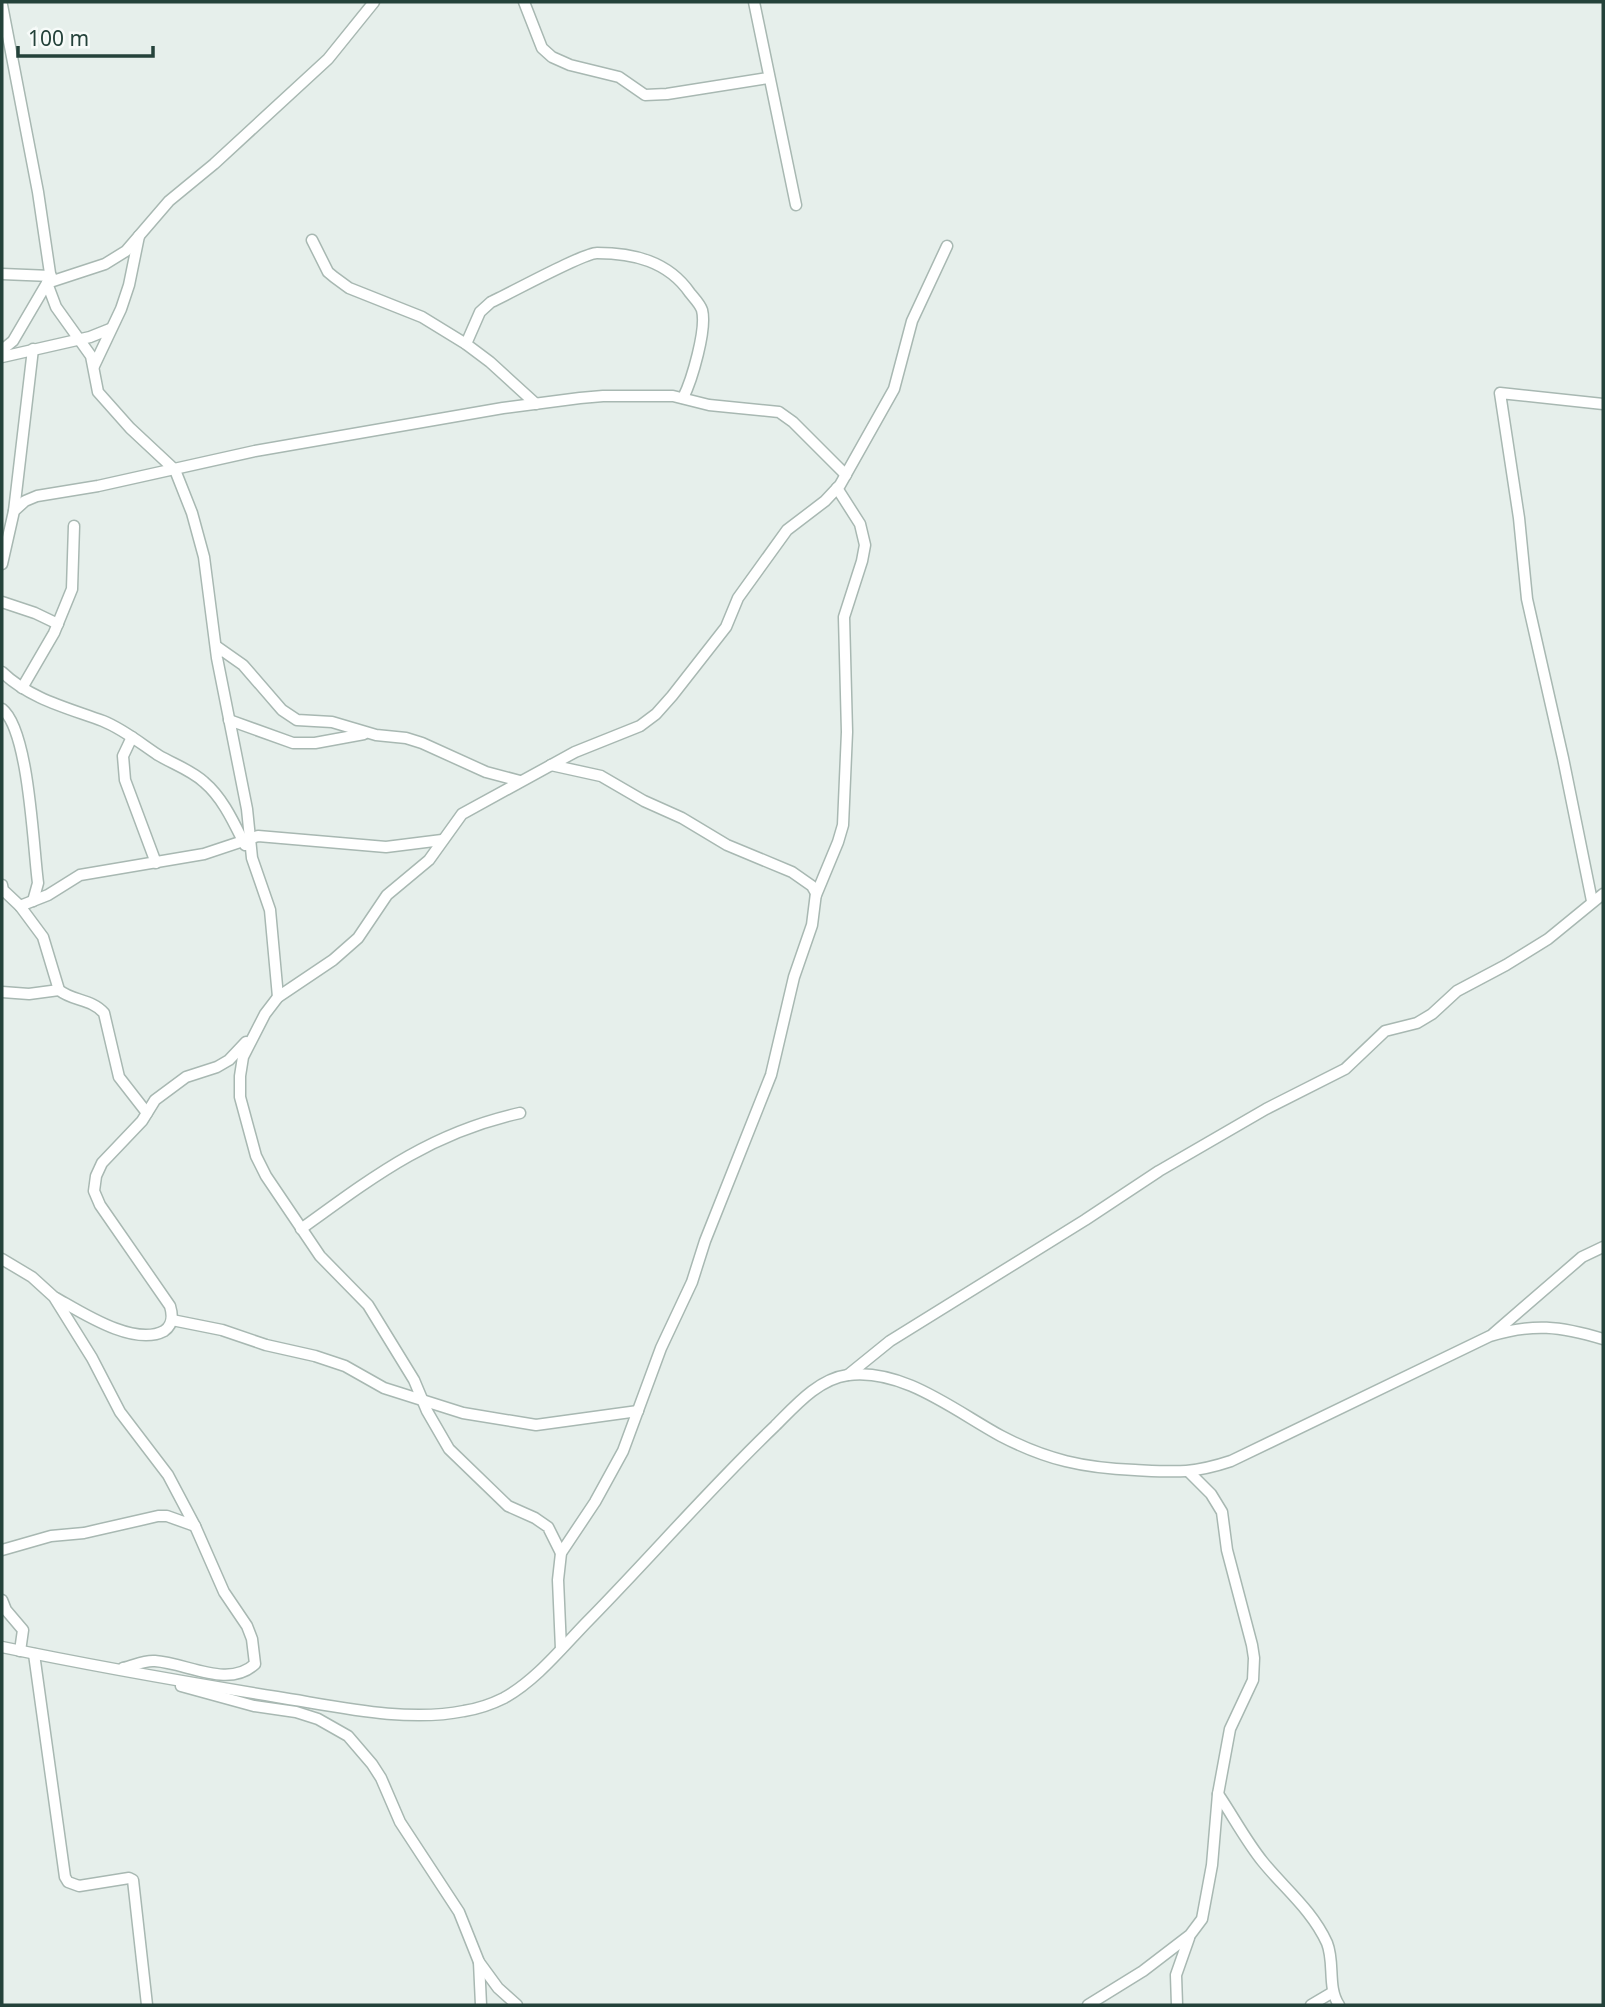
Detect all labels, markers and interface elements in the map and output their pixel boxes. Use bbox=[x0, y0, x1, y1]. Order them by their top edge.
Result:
scale bar bbox=[18, 14, 152, 58]
text: 100 m bbox=[28, 24, 89, 52]

